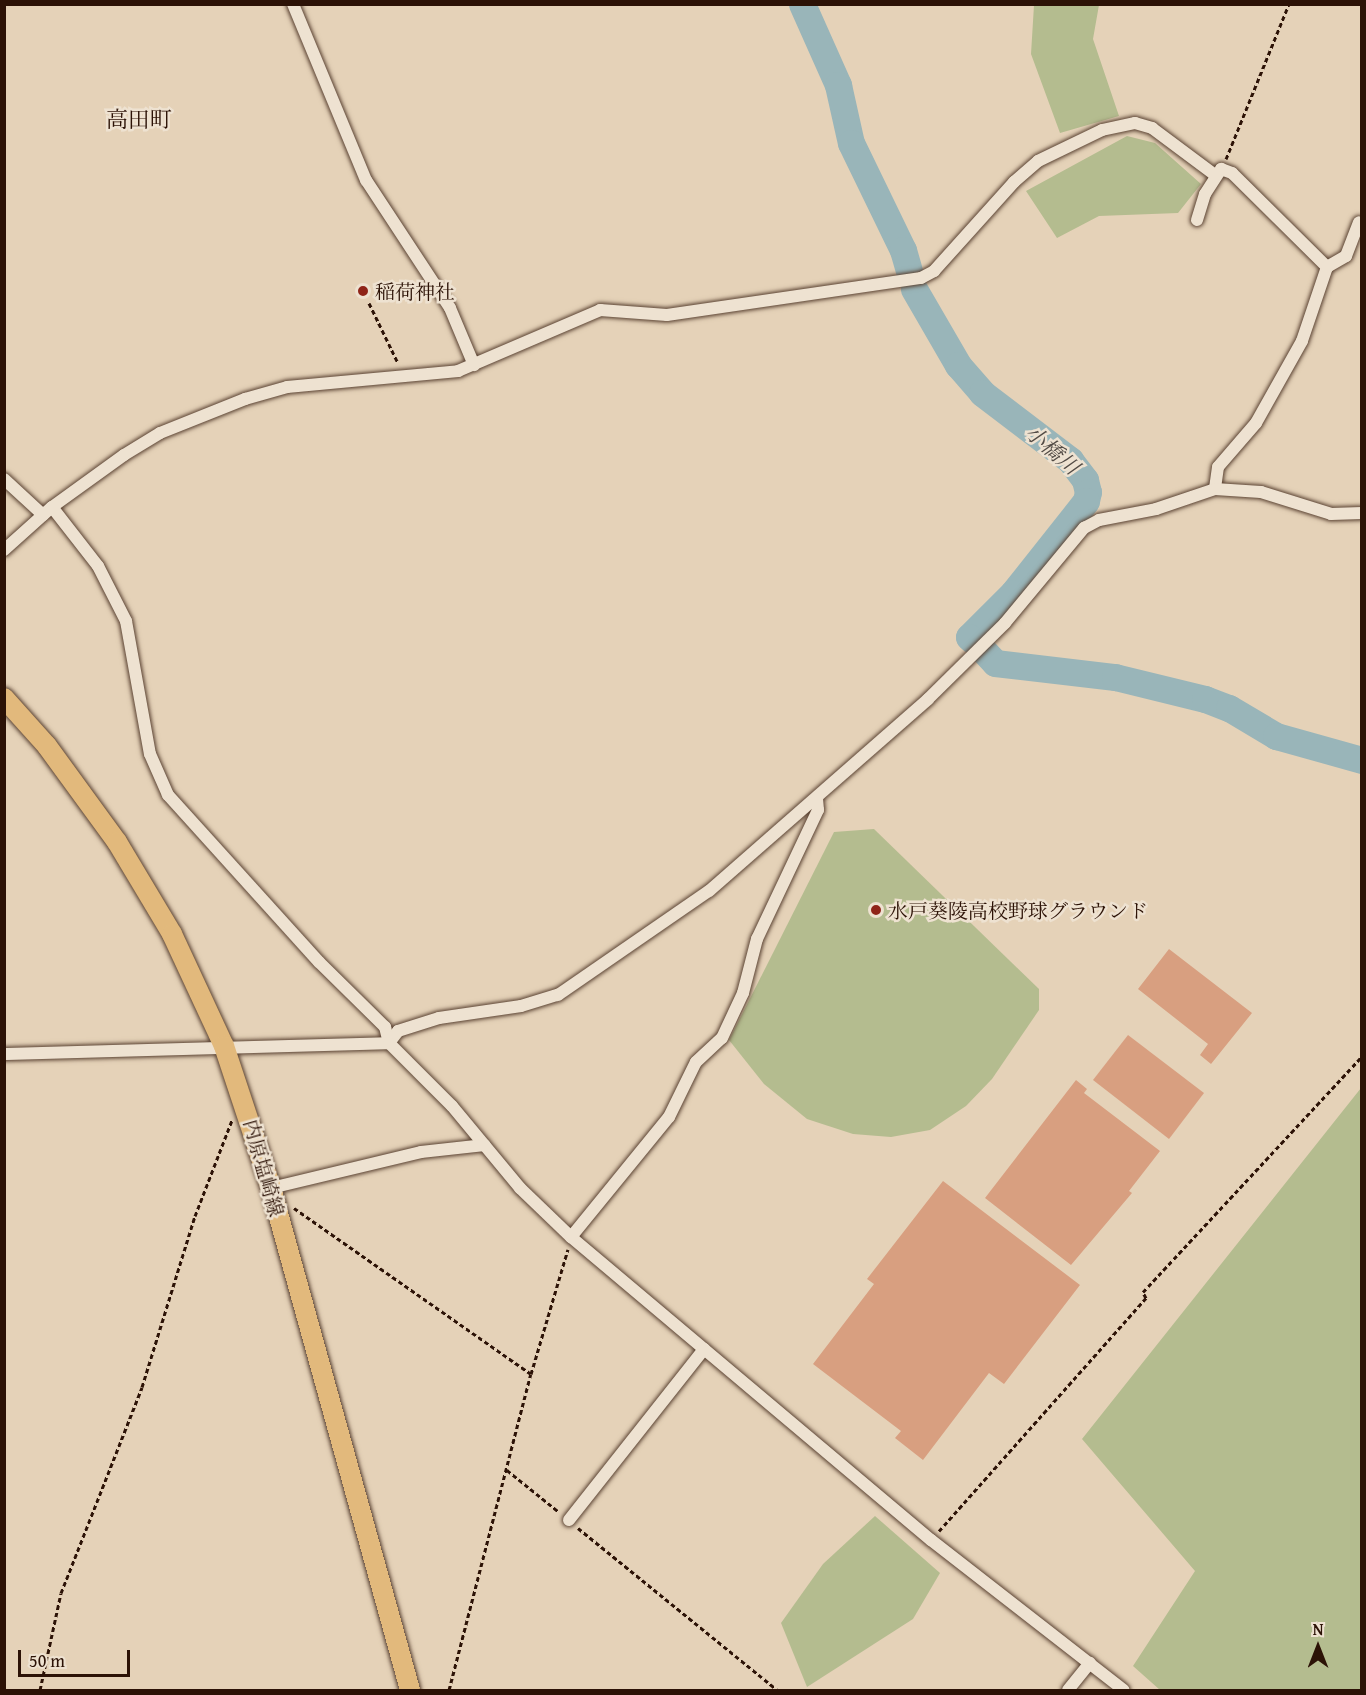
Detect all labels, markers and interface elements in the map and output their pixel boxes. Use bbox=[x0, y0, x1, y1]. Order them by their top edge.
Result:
district label: 高田町 bbox=[106, 107, 172, 133]
place label: 稲荷神社 bbox=[375, 279, 455, 303]
marker: 稲荷神社 bbox=[356, 284, 370, 298]
water label: 小橋川 bbox=[1020, 420, 1084, 480]
place label: 水戸葵陵高校野球グラウンド bbox=[888, 898, 1148, 922]
marker: 水戸葵陵高校野球グラウンド bbox=[869, 903, 883, 917]
street label: 内原塩崎線 bbox=[239, 1117, 289, 1219]
north arrow bbox=[1288, 1617, 1348, 1677]
text: N bbox=[1313, 1617, 1323, 1641]
scale bar bbox=[21, 1638, 134, 1676]
text: 50 m bbox=[29, 1647, 65, 1674]

